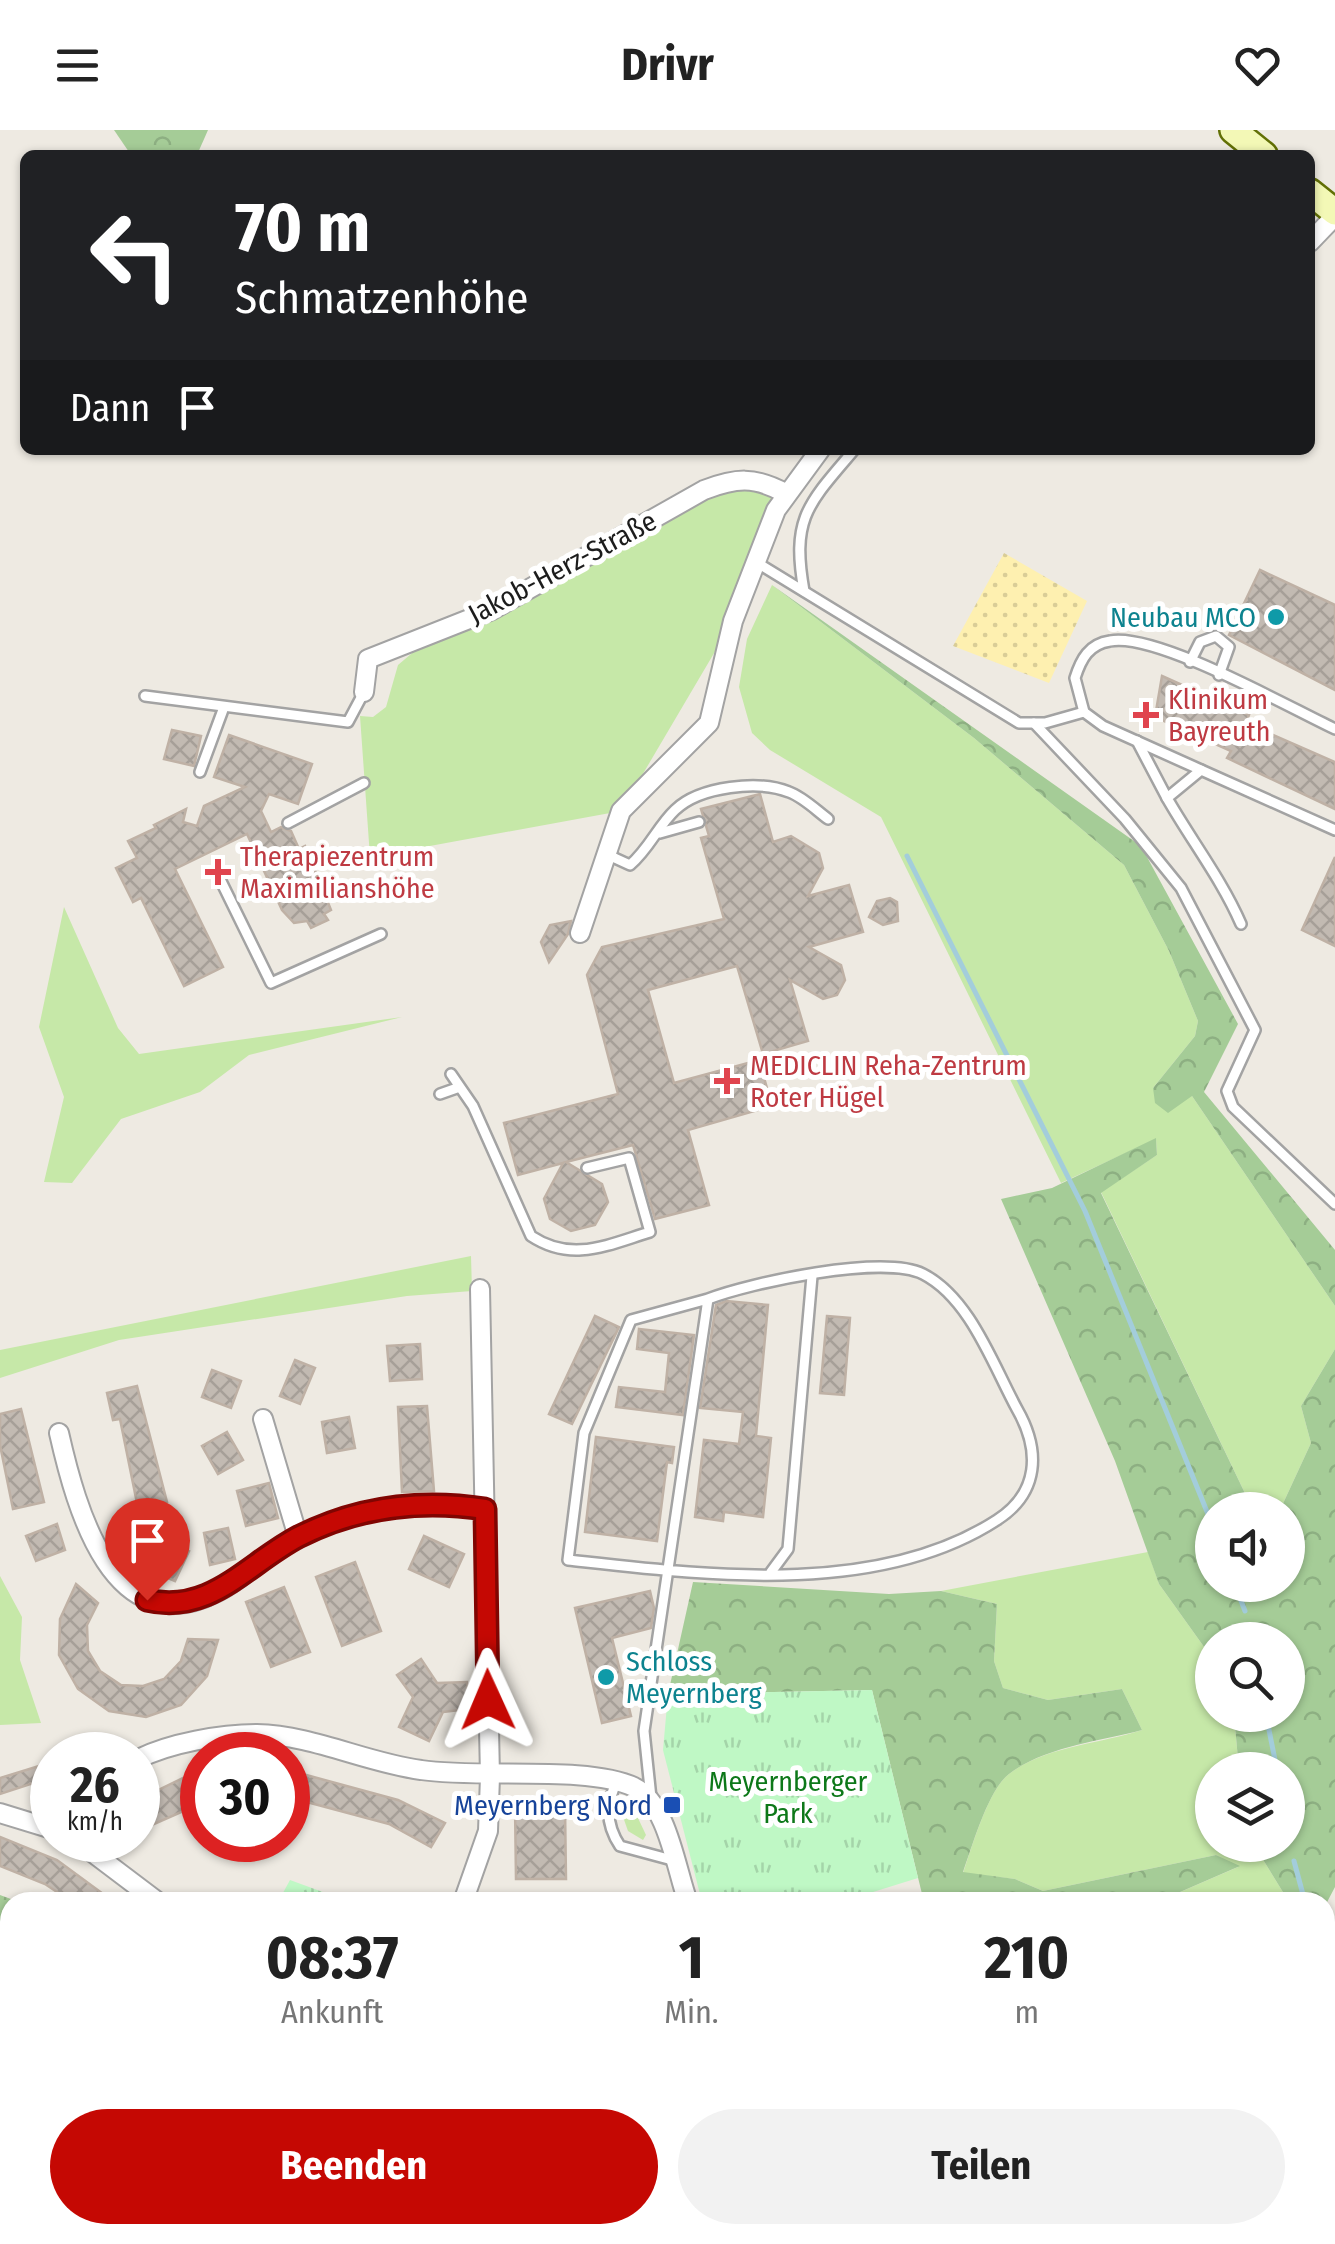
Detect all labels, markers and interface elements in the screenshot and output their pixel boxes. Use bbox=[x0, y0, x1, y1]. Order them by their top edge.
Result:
icon: menu bbox=[50, 38, 105, 93]
text: Drivr bbox=[621, 38, 714, 92]
icon: heart bbox=[1230, 38, 1285, 93]
text: 70 m bbox=[235, 186, 370, 270]
icon: left bbox=[70, 190, 200, 320]
text: Schmatzenhöhe bbox=[235, 271, 528, 325]
icon: arrive bbox=[170, 380, 225, 435]
text: Dann bbox=[70, 385, 150, 431]
street label: Jakob-Herz-Straße bbox=[463, 504, 662, 631]
place label: Neubau MCO bbox=[1110, 601, 1256, 634]
marker: Neubau MCO bbox=[1265, 606, 1287, 628]
place label: Klinikum Bayreuth bbox=[1168, 683, 1270, 748]
marker: Klinikum Bayreuth bbox=[1133, 702, 1159, 728]
place label: Therapiezentrum Maximilianshöhe bbox=[240, 840, 435, 905]
marker: Therapiezentrum Maximilianshöhe bbox=[205, 859, 231, 885]
place label: MEDICLIN Reha-Zentrum Roter Hügel bbox=[750, 1049, 1027, 1114]
marker: MEDICLIN Reha-Zentrum Roter Hügel bbox=[714, 1068, 740, 1094]
map controls bbox=[1195, 1492, 1305, 1862]
button: sound bbox=[1195, 1492, 1305, 1602]
pin bbox=[105, 1498, 190, 1601]
icon: arrive bbox=[120, 1513, 175, 1568]
button: search bbox=[1195, 1622, 1305, 1732]
place label: Schloss Meyernberg bbox=[626, 1645, 762, 1710]
position arrow bbox=[436, 1648, 540, 1752]
marker: Schloss Meyernberg bbox=[595, 1666, 617, 1688]
speed limit sign: 30 bbox=[180, 1732, 310, 1862]
button: layers bbox=[1195, 1752, 1305, 1862]
text: 26 bbox=[70, 1755, 120, 1815]
park label: Meyernberger Park bbox=[709, 1765, 868, 1830]
place label: Meyernberg Nord bbox=[454, 1789, 652, 1822]
marker: Meyernberg Nord bbox=[661, 1794, 683, 1816]
text: km/h bbox=[67, 1807, 123, 1837]
text: 08:37 bbox=[266, 1922, 398, 1994]
text: 1 bbox=[679, 1922, 704, 1994]
text: 210 bbox=[984, 1922, 1069, 1994]
text: Ankunft bbox=[281, 1993, 383, 2031]
text: Min. bbox=[664, 1993, 719, 2031]
text: m bbox=[1015, 1993, 1039, 2031]
button: Beenden bbox=[50, 2109, 658, 2224]
button: Teilen bbox=[678, 2109, 1285, 2224]

